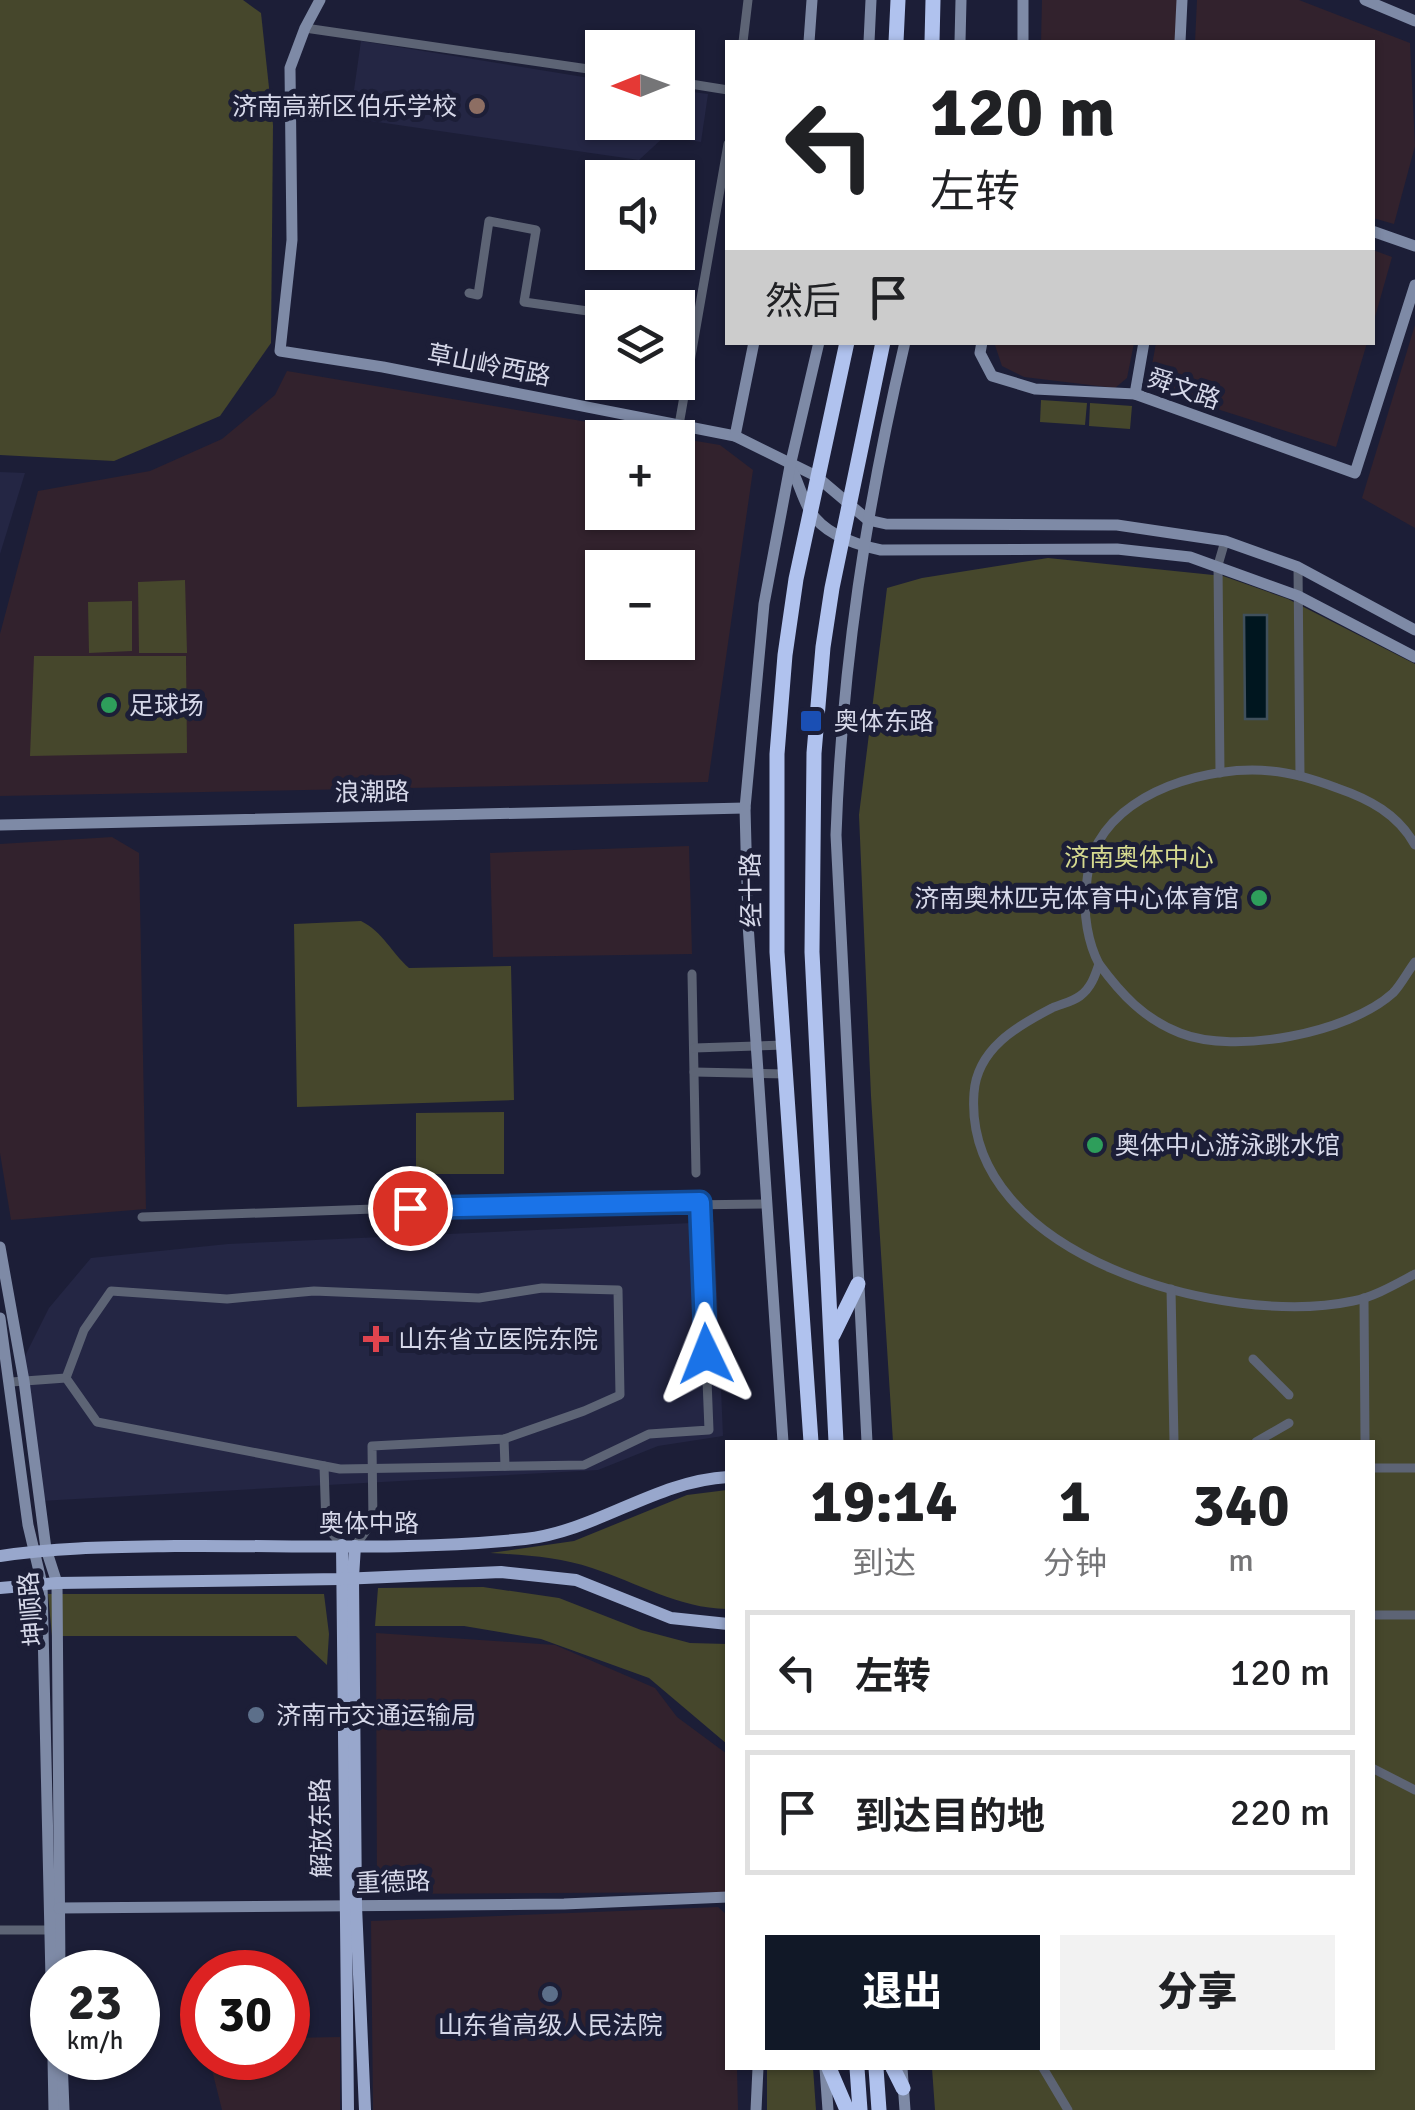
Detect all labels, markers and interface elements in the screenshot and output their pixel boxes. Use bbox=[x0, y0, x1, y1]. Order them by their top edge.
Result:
north arrow bbox=[585, 30, 695, 140]
map controls bbox=[585, 30, 695, 660]
text: 120 m bbox=[930, 69, 1115, 155]
icon: left bbox=[765, 80, 895, 210]
place label: 济南高新区伯乐学校 bbox=[232, 91, 457, 122]
marker: 济南高新区伯乐学校 bbox=[466, 95, 488, 117]
button: sound bbox=[585, 160, 695, 270]
text: 左转 bbox=[930, 165, 1020, 220]
icon: arrive bbox=[861, 270, 916, 325]
text: 然后 bbox=[765, 278, 841, 325]
button: layers bbox=[585, 290, 695, 400]
street label: 草山岭西路 bbox=[425, 338, 553, 392]
street label: 舜文路 bbox=[1143, 362, 1225, 416]
button: + bbox=[585, 420, 695, 530]
button: − bbox=[585, 550, 695, 660]
place label: 足球场 bbox=[129, 690, 204, 721]
marker: 足球场 bbox=[98, 694, 120, 716]
place label: 奥体东路 bbox=[834, 706, 934, 737]
marker: 奥体东路 bbox=[798, 708, 824, 734]
street label: 浪潮路 bbox=[334, 776, 410, 808]
park label: 济南奥体中心 bbox=[1064, 842, 1214, 873]
street label: 经十路 bbox=[735, 852, 767, 928]
place label: 济南奥林匹克体育中心体育馆 bbox=[914, 883, 1239, 914]
marker: 济南奥林匹克体育中心体育馆 bbox=[1248, 887, 1270, 909]
place label: 奥体中心游泳跳水馆 bbox=[1115, 1130, 1340, 1161]
marker: 奥体中心游泳跳水馆 bbox=[1084, 1134, 1106, 1156]
pin bbox=[368, 1166, 453, 1251]
icon: arrive bbox=[383, 1181, 438, 1236]
position arrow bbox=[654, 1302, 758, 1406]
place label: 山东省立医院东院 bbox=[398, 1324, 598, 1355]
marker: 山东省立医院东院 bbox=[363, 1326, 389, 1352]
text: 19:14 bbox=[810, 1465, 958, 1539]
text: 1 bbox=[1059, 1465, 1091, 1539]
text: 340 bbox=[1192, 1469, 1290, 1543]
street label: 奥体中路 bbox=[319, 1508, 419, 1539]
text: m bbox=[1228, 1541, 1254, 1580]
text: 到达 bbox=[852, 1544, 916, 1583]
text: 分钟 bbox=[1043, 1544, 1107, 1583]
street label: 坤顺路 bbox=[12, 1570, 50, 1648]
icon: left bbox=[770, 1645, 825, 1700]
text: 120 m bbox=[1230, 1649, 1330, 1696]
text: 左转 bbox=[855, 1653, 931, 1700]
place label: 济南市交通运输局 bbox=[276, 1700, 476, 1731]
marker: 济南市交通运输局 bbox=[245, 1704, 267, 1726]
street label: 解放东路 bbox=[305, 1778, 337, 1878]
icon: arrive bbox=[770, 1785, 825, 1840]
text: 220 m bbox=[1230, 1789, 1330, 1836]
text: 到达目的地 bbox=[855, 1793, 1045, 1840]
street label: 重德路 bbox=[355, 1865, 431, 1899]
button: 退出 bbox=[765, 1935, 1040, 2050]
button: 分享 bbox=[1060, 1935, 1335, 2050]
speed limit sign: 30 bbox=[180, 1950, 310, 2080]
text: 23 bbox=[68, 1972, 122, 2034]
marker: 山东省高级人民法院 bbox=[539, 1983, 561, 2005]
place label: 山东省高级人民法院 bbox=[437, 2010, 663, 2041]
text: km/h bbox=[67, 2025, 123, 2056]

